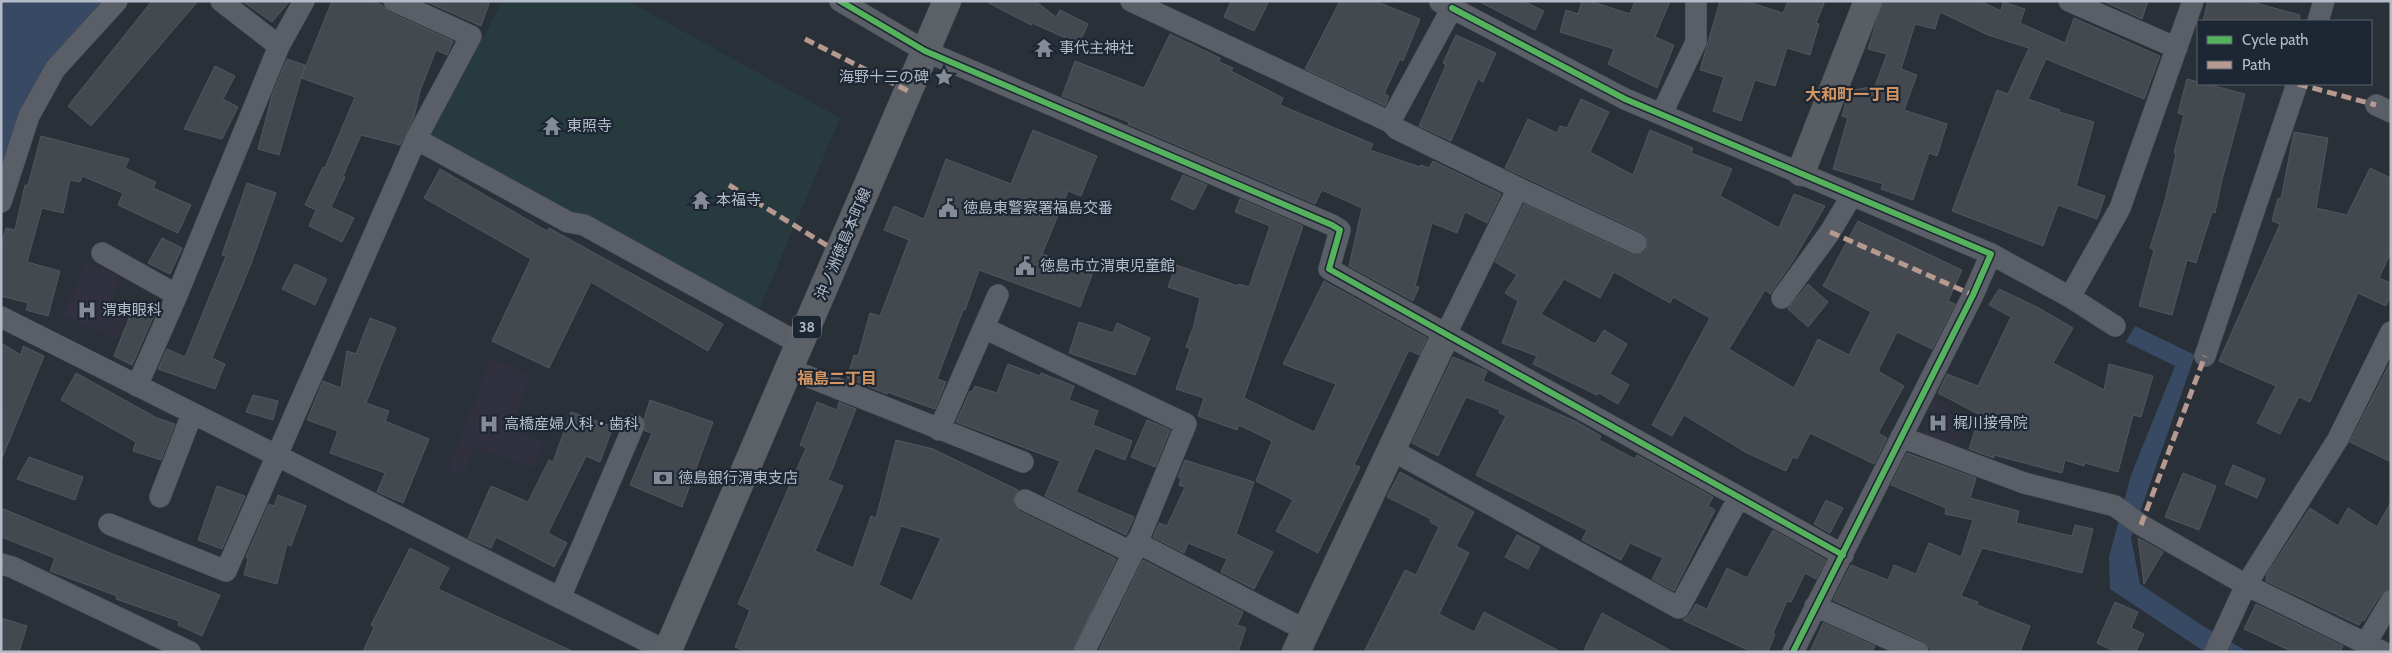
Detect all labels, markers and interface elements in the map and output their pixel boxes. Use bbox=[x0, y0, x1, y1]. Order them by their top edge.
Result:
legend bbox=[2197, 20, 2372, 85]
text: Cycle path bbox=[2242, 31, 2308, 49]
temple icon: 事代主神社 bbox=[1033, 37, 1055, 59]
place label: 事代主神社 bbox=[1059, 39, 1134, 57]
text: Path bbox=[2242, 56, 2271, 74]
place icon: 海野十三の碑 bbox=[933, 66, 955, 88]
place label: 海野十三の碑 bbox=[839, 68, 929, 86]
district label: 大和町一丁目 bbox=[1805, 85, 1901, 104]
temple icon: 東照寺 bbox=[541, 115, 563, 137]
place label: 東照寺 bbox=[567, 117, 612, 135]
street label: 沖ノ洲徳島本町線 bbox=[811, 185, 875, 303]
temple icon: 本福寺 bbox=[690, 189, 712, 211]
place label: 本福寺 bbox=[716, 191, 761, 209]
public building icon: 徳島東警察署福島交番 bbox=[937, 197, 959, 219]
place label: 徳島東警察署福島交番 bbox=[963, 199, 1113, 217]
public building icon: 徳島市立渭東児童館 bbox=[1014, 255, 1036, 277]
place label: 徳島市立渭東児童館 bbox=[1040, 257, 1175, 275]
hospital icon: 渭東眼科 bbox=[76, 299, 98, 321]
place label: 渭東眼科 bbox=[102, 301, 162, 319]
road number: 38 bbox=[793, 316, 821, 338]
district label: 福島二丁目 bbox=[797, 369, 877, 388]
hospital icon: 梶川接骨院 bbox=[1927, 412, 1949, 434]
hospital icon: 高橋産婦人科・歯科 bbox=[478, 413, 500, 435]
place label: 梶川接骨院 bbox=[1953, 414, 2028, 432]
place label: 高橋産婦人科・歯科 bbox=[504, 415, 639, 433]
bank icon: 徳島銀行渭東支店 bbox=[652, 467, 674, 489]
place label: 徳島銀行渭東支店 bbox=[678, 469, 798, 487]

